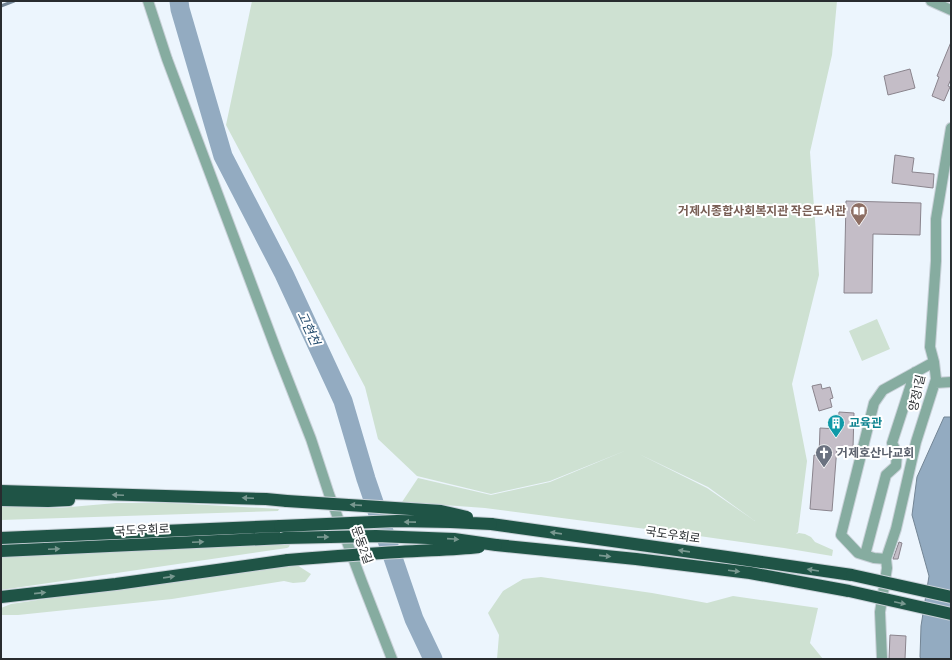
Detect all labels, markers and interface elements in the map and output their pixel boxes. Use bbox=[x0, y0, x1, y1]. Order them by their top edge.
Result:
library icon: 거제시종합사회복지관 작은도서관 bbox=[849, 201, 869, 226]
place label: 거제시종합사회복지관 작은도서관 bbox=[678, 203, 846, 217]
water label: 고현천 bbox=[294, 308, 324, 349]
street label: 양정1길 bbox=[905, 373, 927, 413]
building icon: 교육관 bbox=[826, 413, 846, 438]
place label: 교육관 bbox=[849, 415, 882, 429]
church icon: 거제호산나교회 bbox=[814, 443, 834, 468]
place label: 거제호산나교회 bbox=[837, 445, 914, 459]
one-way arrow bbox=[112, 491, 124, 498]
one-way arrow bbox=[242, 495, 254, 502]
one-way arrow bbox=[350, 502, 362, 509]
one-way arrow bbox=[403, 519, 416, 525]
street label: 국도우회로 bbox=[114, 521, 170, 537]
street label: 국도우회로 bbox=[645, 523, 701, 545]
street label: 문동2길 bbox=[350, 524, 376, 566]
one-way arrow bbox=[550, 530, 562, 536]
one-way arrow bbox=[317, 534, 330, 540]
one-way arrow bbox=[447, 536, 459, 543]
one-way arrow bbox=[192, 538, 204, 545]
one-way arrow bbox=[48, 545, 60, 552]
one-way arrow bbox=[678, 548, 691, 554]
one-way arrow bbox=[599, 553, 611, 559]
one-way arrow bbox=[807, 567, 819, 573]
one-way arrow bbox=[728, 568, 740, 574]
one-way arrow bbox=[163, 574, 175, 580]
one-way arrow bbox=[34, 589, 46, 596]
one-way arrow bbox=[894, 600, 907, 606]

